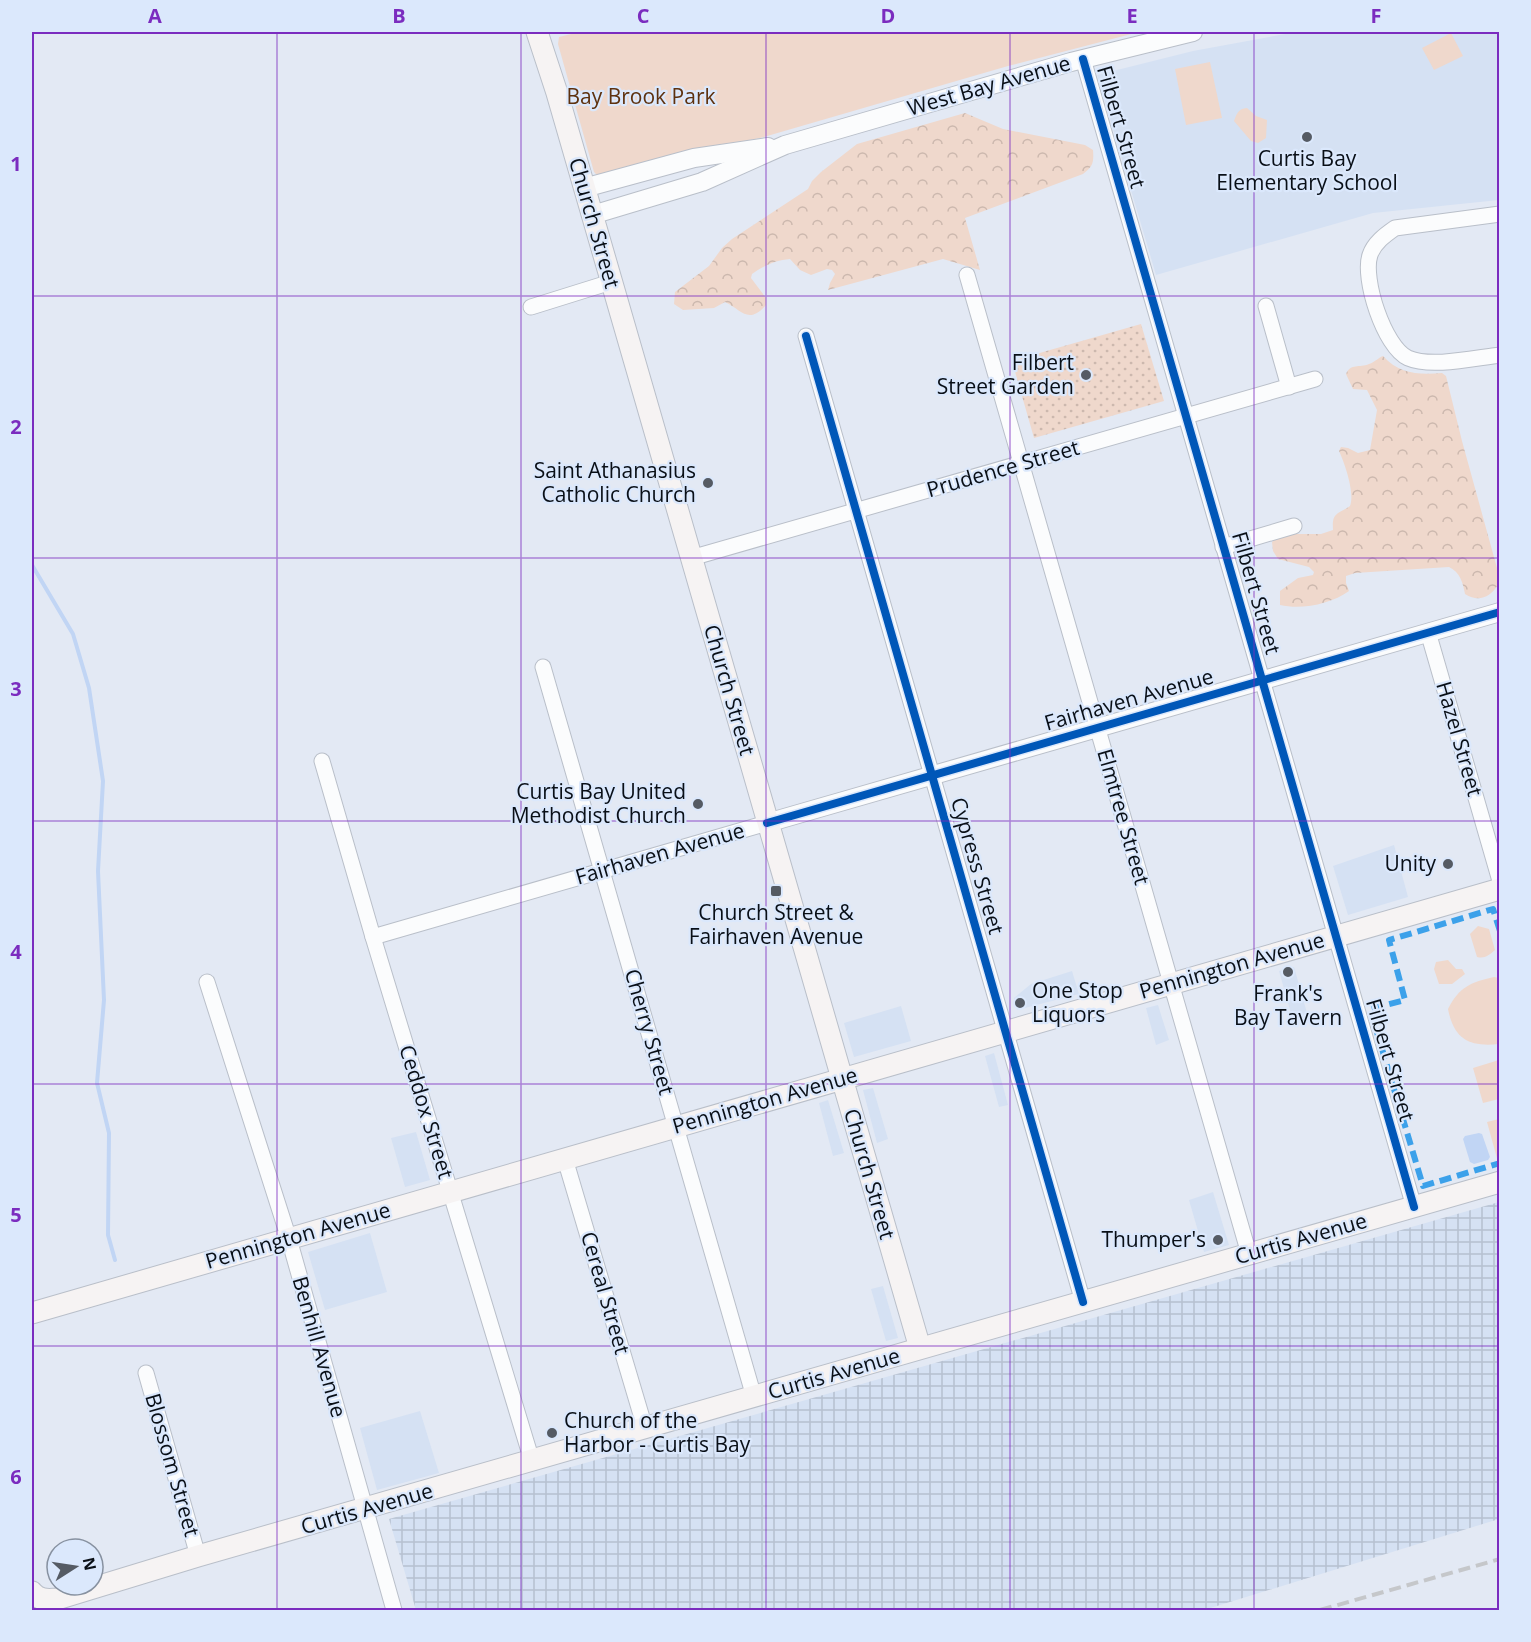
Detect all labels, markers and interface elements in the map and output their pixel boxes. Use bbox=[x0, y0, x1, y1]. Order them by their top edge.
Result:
text: A bbox=[148, 2, 162, 29]
text: B bbox=[392, 2, 406, 29]
text: C bbox=[637, 2, 650, 29]
text: D bbox=[881, 2, 895, 29]
text: E bbox=[1126, 2, 1138, 29]
text: F bbox=[1371, 2, 1381, 29]
street label: West Bay Avenue bbox=[904, 48, 1074, 122]
street label: Filbert Street bbox=[1091, 62, 1153, 191]
park label: Bay Brook Park bbox=[566, 82, 716, 110]
marker: Curtis Bay Elementary School bbox=[1300, 130, 1314, 144]
place label: Curtis Bay Elementary School bbox=[1216, 144, 1398, 196]
text: 1 bbox=[10, 150, 22, 177]
street label: Church Street bbox=[563, 154, 627, 291]
place label: Filbert Street Garden bbox=[937, 348, 1074, 400]
marker: Filbert Street Garden bbox=[1079, 368, 1093, 382]
text: 2 bbox=[10, 413, 22, 440]
street label: Prudence Street bbox=[923, 433, 1082, 503]
place label: Saint Athanasius Catholic Church bbox=[534, 456, 696, 508]
marker: Saint Athanasius Catholic Church bbox=[701, 476, 715, 490]
street label: Filbert Street bbox=[1226, 528, 1288, 657]
street label: Church Street bbox=[698, 621, 762, 758]
street label: Fairhaven Avenue bbox=[1041, 662, 1217, 737]
text: 3 bbox=[10, 675, 22, 702]
street label: Hazel Street bbox=[1430, 678, 1490, 799]
street label: Elmtree Street bbox=[1091, 745, 1157, 888]
place label: Curtis Bay United Methodist Church bbox=[511, 777, 686, 829]
street label: Cypress Street bbox=[945, 794, 1011, 937]
marker: Curtis Bay United Methodist Church bbox=[691, 797, 705, 811]
street label: Fairhaven Avenue bbox=[572, 816, 748, 891]
place label: Unity bbox=[1385, 849, 1436, 877]
marker: Unity bbox=[1441, 857, 1455, 871]
marker: Church Street & Fairhaven Avenue bbox=[769, 884, 783, 898]
place label: Church Street & Fairhaven Avenue bbox=[689, 898, 863, 950]
street label: Pennington Avenue bbox=[1136, 925, 1328, 1005]
text: 4 bbox=[10, 938, 22, 965]
marker: Frank's Bay Tavern bbox=[1281, 965, 1295, 979]
street label: Cherry Street bbox=[619, 966, 681, 1098]
place label: One Stop Liquors bbox=[1032, 976, 1123, 1028]
place label: Frank's Bay Tavern bbox=[1234, 979, 1342, 1031]
street label: Filbert Street bbox=[1360, 995, 1422, 1124]
marker: One Stop Liquors bbox=[1013, 996, 1027, 1010]
street label: Ceddox Street bbox=[393, 1041, 461, 1182]
street label: Pennington Avenue bbox=[669, 1060, 861, 1140]
street label: Church Street bbox=[838, 1105, 902, 1242]
street label: Pennington Avenue bbox=[202, 1195, 394, 1275]
text: 5 bbox=[10, 1201, 22, 1228]
street label: Curtis Avenue bbox=[1231, 1206, 1370, 1270]
place label: Thumper's bbox=[1101, 1225, 1206, 1253]
street label: Cereal Street bbox=[575, 1228, 637, 1357]
marker: Thumper's bbox=[1211, 1233, 1225, 1247]
street label: Benhill Avenue bbox=[286, 1273, 353, 1421]
street label: Curtis Avenue bbox=[764, 1341, 903, 1405]
street label: Blossom Street bbox=[139, 1390, 207, 1540]
place label: Church of the Harbor - Curtis Bay bbox=[564, 1406, 751, 1458]
marker: Church of the Harbor - Curtis Bay bbox=[545, 1426, 559, 1440]
text: 6 bbox=[10, 1463, 22, 1490]
street label: Curtis Avenue bbox=[297, 1476, 436, 1540]
north arrow bbox=[45, 1537, 105, 1597]
text: N bbox=[78, 1555, 102, 1573]

